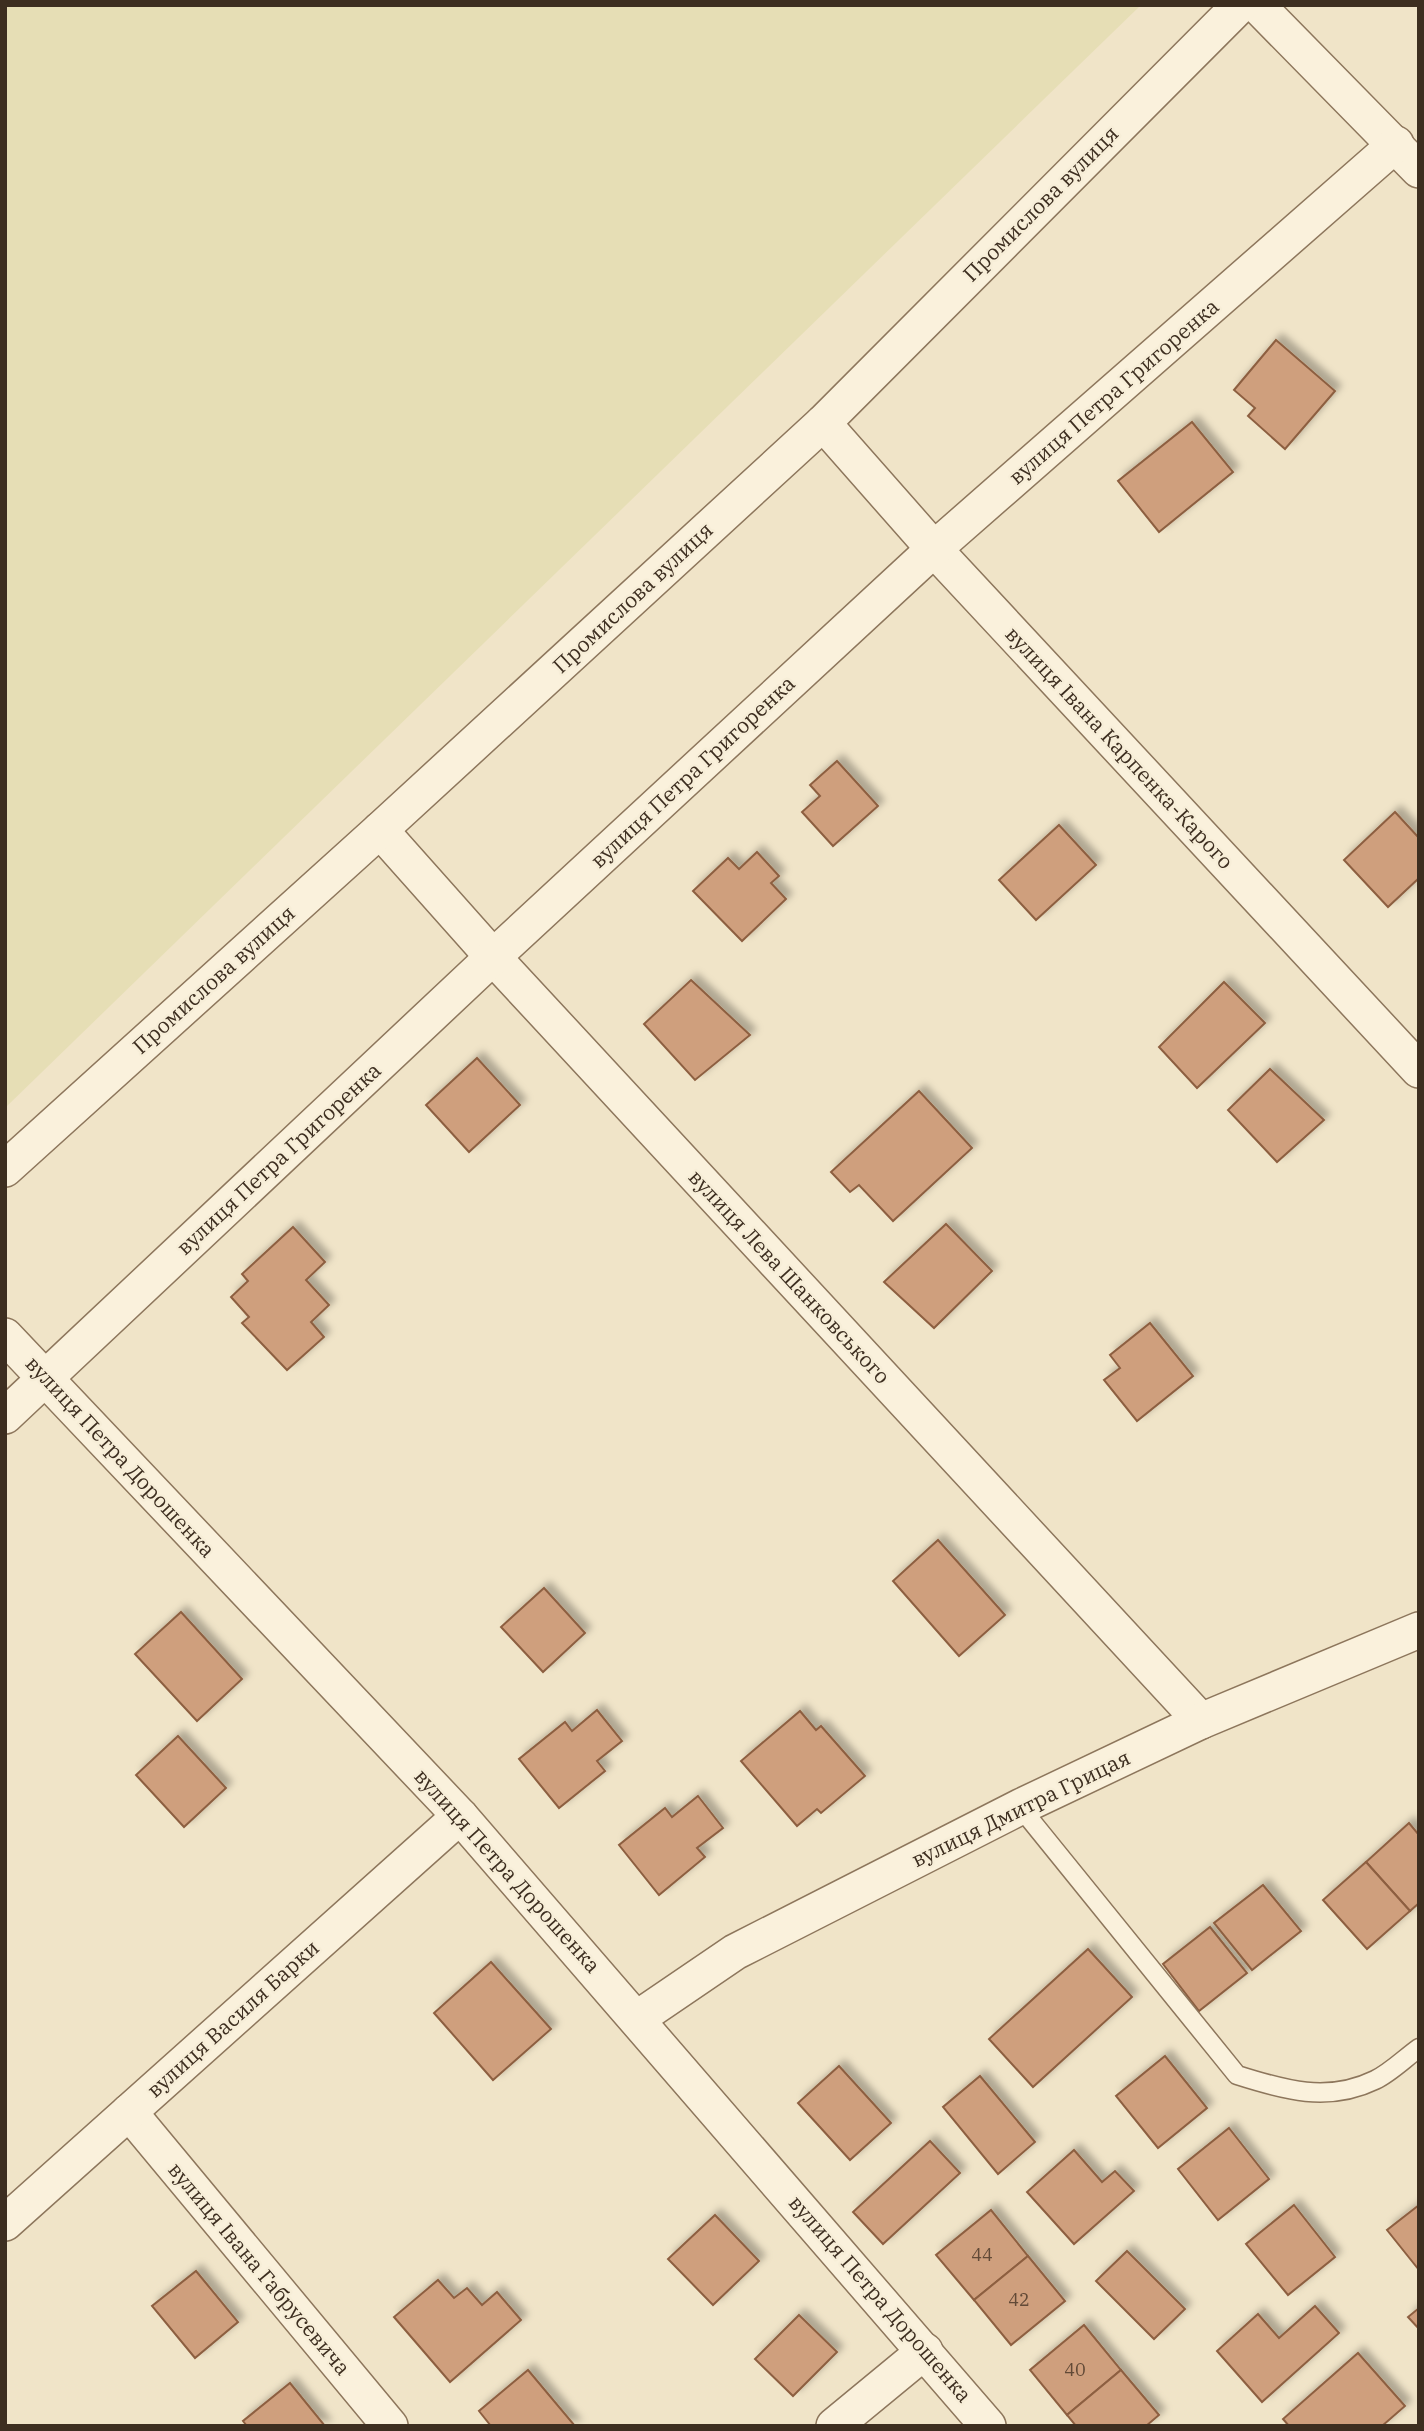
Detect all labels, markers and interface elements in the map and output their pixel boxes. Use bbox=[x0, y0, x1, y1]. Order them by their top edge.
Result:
street label: Промислова вулиця bbox=[956, 119, 1124, 287]
street label: вулиця Петра Григоренка bbox=[1002, 292, 1224, 490]
street label: Промислова вулиця bbox=[546, 516, 718, 679]
street label: вулиця Івана Карпенка-Карого bbox=[1000, 620, 1240, 875]
street label: вулиця Петра Григоренка bbox=[584, 669, 801, 874]
street label: Промислова вулиця bbox=[126, 899, 300, 1060]
street label: вулиця Петра Григоренка bbox=[170, 1056, 387, 1261]
street label: вулиця Лева Шанковського bbox=[683, 1163, 897, 1390]
street label: вулиця Петра Дорошенка bbox=[20, 1350, 222, 1563]
street label: вулиця Дмитра Грицая bbox=[907, 1743, 1134, 1873]
street label: вулиця Петра Дорошенка bbox=[408, 1762, 607, 1978]
street label: вулиця Василя Барки bbox=[140, 1933, 325, 2103]
street label: вулиця Івана Габрусевича bbox=[162, 2156, 357, 2381]
street label: вулиця Петра Дорошенка bbox=[783, 2189, 978, 2408]
house number: 44 bbox=[971, 2243, 993, 2266]
house number: 42 bbox=[1008, 2288, 1030, 2311]
house number: 40 bbox=[1064, 2358, 1086, 2381]

